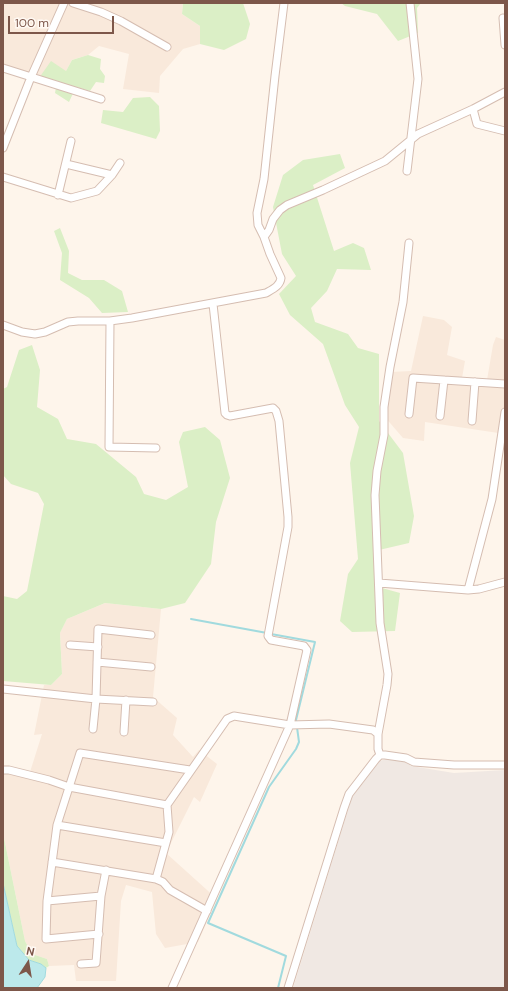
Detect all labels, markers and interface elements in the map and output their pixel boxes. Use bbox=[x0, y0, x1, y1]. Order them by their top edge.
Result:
scale bar bbox=[10, 8, 116, 34]
text: 100 m bbox=[15, 15, 49, 31]
north arrow bbox=[8, 943, 48, 983]
text: N bbox=[25, 944, 36, 959]

